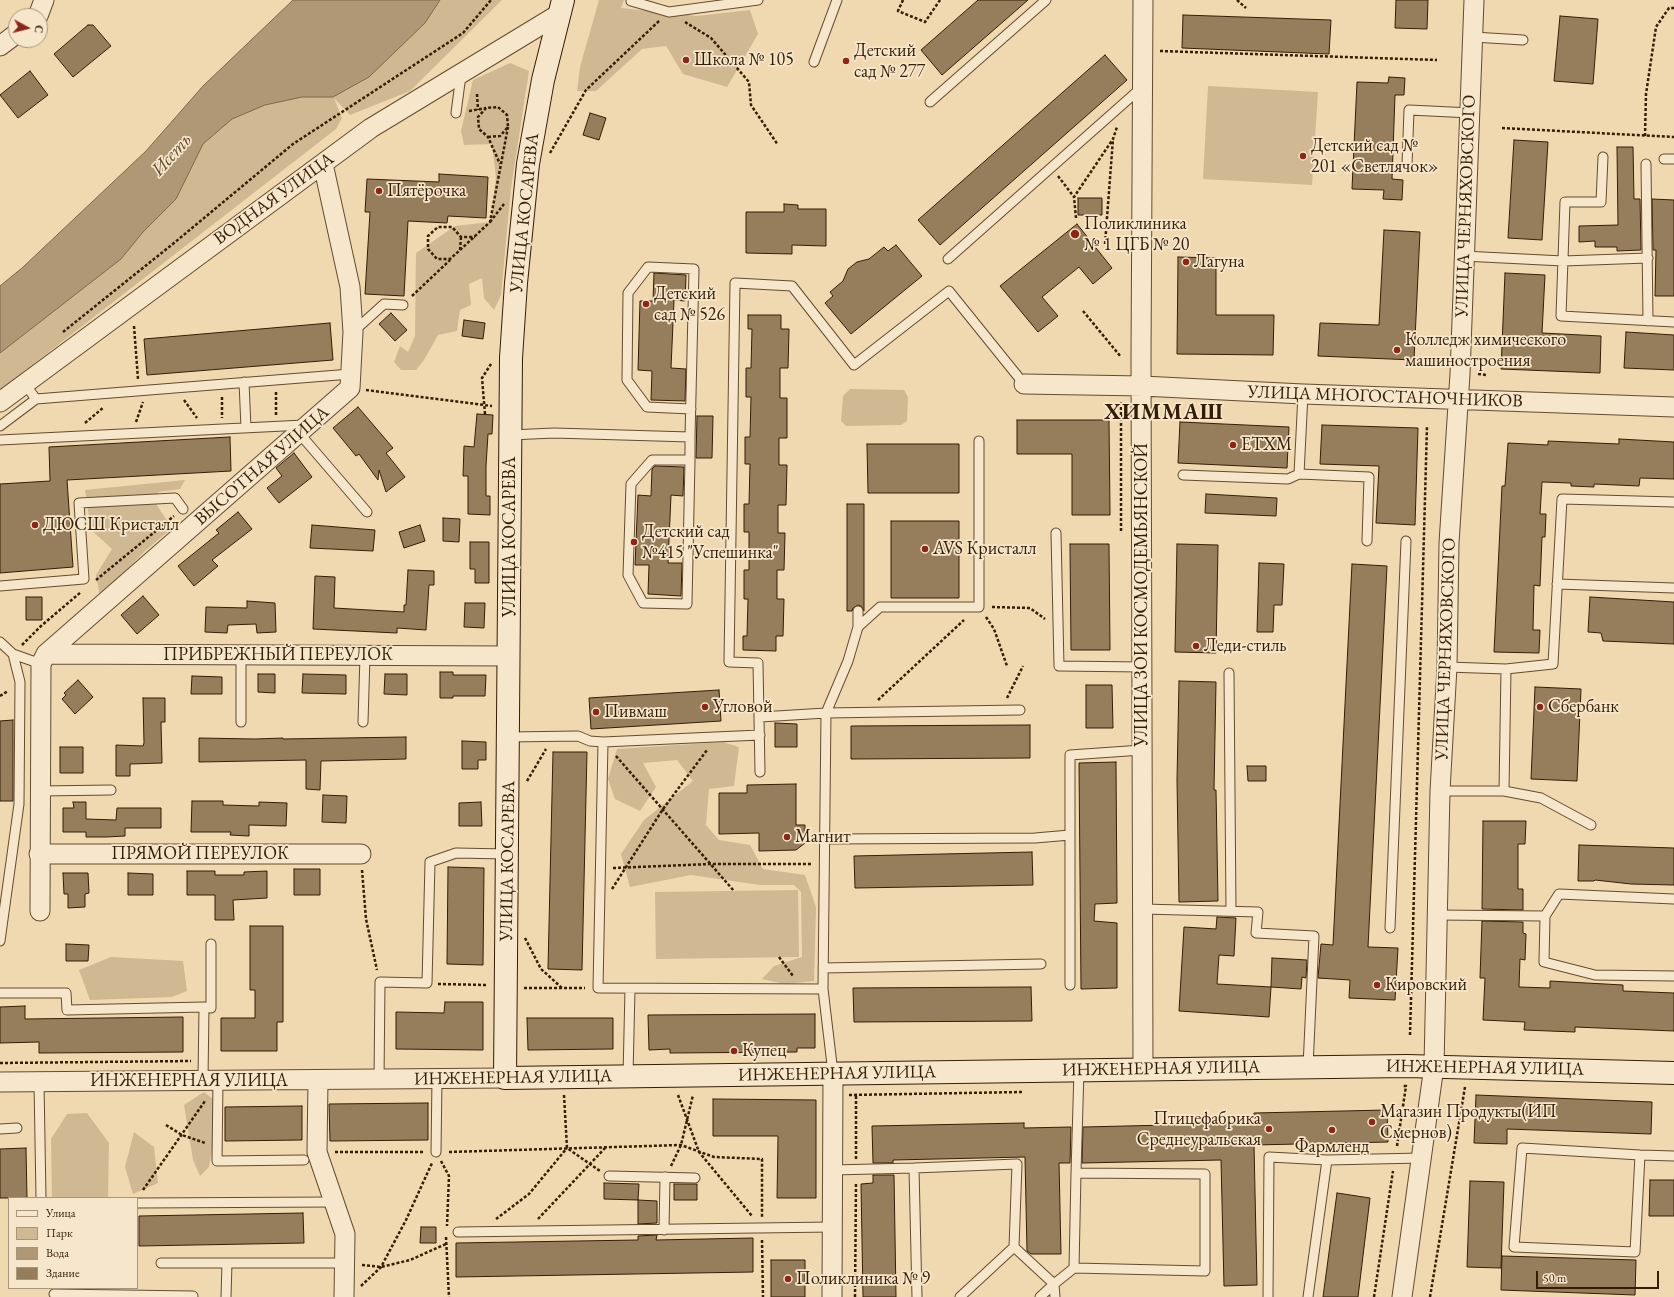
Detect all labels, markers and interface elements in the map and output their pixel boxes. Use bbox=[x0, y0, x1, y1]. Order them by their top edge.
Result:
north arrow bbox=[8, 8, 48, 48]
text: С bbox=[31, 25, 46, 34]
place label: Детcкий сад № 277 bbox=[854, 40, 925, 82]
place label: Школа № 105 bbox=[694, 49, 794, 71]
marker: Школа № 105 bbox=[681, 55, 691, 65]
marker: Детcкий сад № 277 bbox=[841, 56, 851, 66]
street label: УЛИЦА ЧЕРНЯХОВСКОГО bbox=[1451, 94, 1481, 318]
water label: Исеть bbox=[147, 129, 197, 181]
street label: УЛИЦА КОСАРЕВА bbox=[506, 132, 544, 294]
place label: Детский сад № 201 «Светлячок» bbox=[1311, 135, 1439, 178]
street label: ВОДНАЯ УЛИЦА bbox=[210, 148, 338, 250]
marker: Детский сад № 201 «Светлячок» bbox=[1298, 151, 1308, 161]
place label: Пятёрочка bbox=[387, 180, 466, 202]
marker: Пятёрочка bbox=[374, 186, 384, 196]
place label: Поликлиника № 1 ЦГБ № 20 bbox=[1084, 213, 1189, 256]
marker: Поликлиника № 1 ЦГБ № 20 bbox=[1069, 228, 1081, 240]
place label: Лагуна bbox=[1194, 251, 1245, 273]
marker: Лагуна bbox=[1181, 257, 1191, 267]
place label: Детcкий сад № 526 bbox=[654, 283, 725, 326]
marker: Детcкий сад № 526 bbox=[641, 299, 651, 309]
place label: Колледж химического машиностроения bbox=[1405, 329, 1566, 372]
marker: Колледж химического машиностроения bbox=[1392, 345, 1402, 355]
street label: УЛИЦА МНОГОСТАНОЧНИКОВ bbox=[1247, 381, 1523, 413]
district label: ХИММАШ bbox=[1104, 400, 1224, 426]
street label: ВЫСОТНАЯ УЛИЦА bbox=[190, 402, 334, 530]
place label: ЕТХМ bbox=[1241, 434, 1292, 456]
marker: ЕТХМ bbox=[1228, 440, 1238, 450]
street label: УЛИЦА ЗОИ КОСМОДЕМЬЯНСКОЙ bbox=[1131, 443, 1153, 747]
street label: УЛИЦА КОСАРЕВА bbox=[499, 457, 521, 617]
place label: ДЮСШ Кристалл bbox=[43, 514, 179, 536]
marker: ДЮСШ Кристалл bbox=[30, 520, 40, 530]
place label: Детский сад №415 "Успешинка" bbox=[642, 521, 779, 564]
marker: Детский сад №415 "Успешинка" bbox=[629, 537, 639, 547]
street label: УЛИЦА ЧЕРНЯХОВСКОГО bbox=[1431, 537, 1461, 761]
place label: AVS Кристалл bbox=[933, 538, 1036, 560]
marker: AVS Кристалл bbox=[920, 544, 930, 554]
place label: Леди-стиль bbox=[1204, 635, 1287, 657]
marker: Леди-стиль bbox=[1191, 641, 1201, 651]
street label: ПРИБРЕЖНЫЙ ПЕРЕУЛОК bbox=[163, 644, 393, 666]
place label: Угловой bbox=[713, 696, 772, 718]
place label: Сбербанк bbox=[1548, 696, 1619, 718]
place label: Пивмаш bbox=[604, 701, 667, 723]
marker: Угловой bbox=[700, 702, 710, 712]
marker: Сбербанк bbox=[1535, 702, 1545, 712]
marker: Пивмаш bbox=[591, 707, 601, 717]
street label: УЛИЦА КОСАРЕВА bbox=[496, 780, 520, 942]
place label: Магнит bbox=[795, 826, 851, 848]
marker: Магнит bbox=[782, 832, 792, 842]
street label: ПРЯМОЙ ПЕРЕУЛОК bbox=[111, 843, 289, 865]
place label: Кировский bbox=[1385, 974, 1467, 996]
marker: Кировский bbox=[1372, 980, 1382, 990]
place label: Купец bbox=[742, 1040, 786, 1062]
marker: Купец bbox=[729, 1046, 739, 1056]
street label: ИНЖЕНЕРНАЯ УЛИЦА bbox=[1386, 1055, 1584, 1081]
street label: ИНЖЕНЕРНАЯ УЛИЦА bbox=[1062, 1056, 1260, 1082]
street label: ИНЖЕНЕРНАЯ УЛИЦА bbox=[738, 1061, 936, 1087]
street label: ИНЖЕНЕРНАЯ УЛИЦА bbox=[414, 1065, 612, 1091]
street label: ИНЖЕНЕРНАЯ УЛИЦА bbox=[90, 1070, 288, 1092]
place label: Магазин Продукты(ИП Смернов) bbox=[1380, 1101, 1557, 1144]
place label: Птицефабрика Среднеуральская bbox=[1137, 1108, 1261, 1150]
marker: Магазин Продукты(ИП Смернов) bbox=[1367, 1117, 1377, 1127]
marker: Птицефабрика Среднеуральская bbox=[1264, 1124, 1274, 1134]
marker: Фармленд bbox=[1327, 1125, 1337, 1135]
place label: Фармленд bbox=[1295, 1136, 1369, 1158]
legend bbox=[8, 1197, 138, 1289]
text: Улица bbox=[46, 1205, 76, 1221]
text: Парк bbox=[46, 1225, 73, 1241]
text: Вода bbox=[46, 1245, 69, 1261]
scale bar bbox=[1538, 1263, 1661, 1289]
text: Здание bbox=[46, 1265, 80, 1281]
place label: Поликлиника № 9 bbox=[796, 1268, 930, 1290]
text: 50 m bbox=[1543, 1270, 1566, 1286]
marker: Поликлиника № 9 bbox=[783, 1274, 793, 1284]

